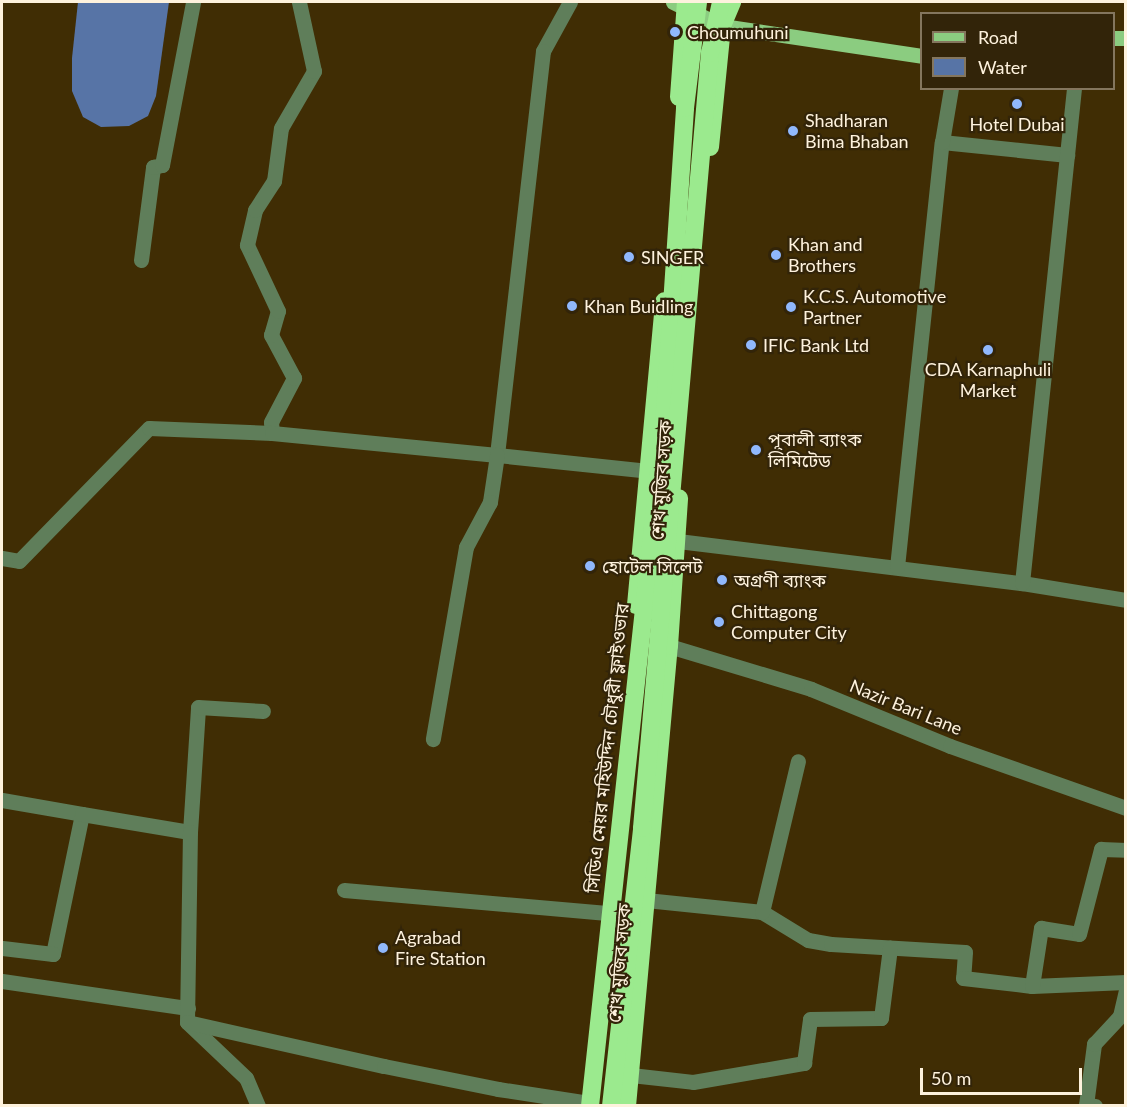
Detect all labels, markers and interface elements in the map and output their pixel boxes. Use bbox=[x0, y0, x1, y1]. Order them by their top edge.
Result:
legend bbox=[920, 12, 1115, 90]
place label: Choumuhuni bbox=[687, 21, 789, 43]
marker: Choumuhuni bbox=[668, 25, 682, 39]
text: Road bbox=[978, 26, 1018, 48]
text: Water bbox=[978, 56, 1027, 78]
marker: Hotel Dubai bbox=[1010, 97, 1024, 111]
place label: Shadharan Bima Bhaban bbox=[805, 110, 909, 152]
place label: Hotel Dubai bbox=[969, 113, 1065, 135]
marker: Shadharan Bima Bhaban bbox=[786, 124, 800, 138]
place label: Khan and Brothers bbox=[788, 234, 863, 276]
place label: SINGER bbox=[641, 246, 704, 268]
marker: Khan and Brothers bbox=[769, 248, 783, 262]
marker: SINGER bbox=[622, 250, 636, 264]
place label: K.C.S. Automotive Partner bbox=[803, 286, 947, 328]
place label: Khan Buidling bbox=[584, 295, 693, 317]
marker: Khan Buidling bbox=[565, 299, 579, 313]
marker: K.C.S. Automotive Partner bbox=[784, 300, 798, 314]
place label: IFIC Bank Ltd bbox=[763, 334, 869, 356]
marker: IFIC Bank Ltd bbox=[744, 338, 758, 352]
marker: CDA Karnaphuli Market bbox=[981, 343, 995, 357]
place label: CDA Karnaphuli Market bbox=[924, 359, 1052, 401]
street label: শেখ মুজিব সড়ক bbox=[646, 420, 676, 540]
place label: পূবালী ব্যাংক লিমিটেড bbox=[768, 429, 862, 472]
marker: পূবালী ব্যাংক লিমিটেড bbox=[749, 443, 763, 457]
place label: হোটেল সিলেট bbox=[602, 555, 703, 577]
marker: হোটেল সিলেট bbox=[583, 559, 597, 573]
place label: অগ্রণী ব্যাংক bbox=[734, 569, 826, 591]
marker: অগ্রণী ব্যাংক bbox=[715, 573, 729, 587]
place label: Chittagong Computer City bbox=[731, 601, 847, 644]
street label: সিডিএ মেয়র মহিউদ্দিন চৌধুরী ফ্লাইওভার bbox=[581, 602, 633, 894]
marker: Chittagong Computer City bbox=[712, 615, 726, 629]
street label: Nazir Bari Lane bbox=[846, 675, 966, 739]
street label: শেখ মুজিব সড়ক bbox=[603, 902, 635, 1024]
place label: Agrabad Fire Station bbox=[395, 927, 486, 970]
marker: Agrabad Fire Station bbox=[376, 941, 390, 955]
scale bar bbox=[923, 1056, 1085, 1094]
text: 50 m bbox=[931, 1067, 971, 1089]

